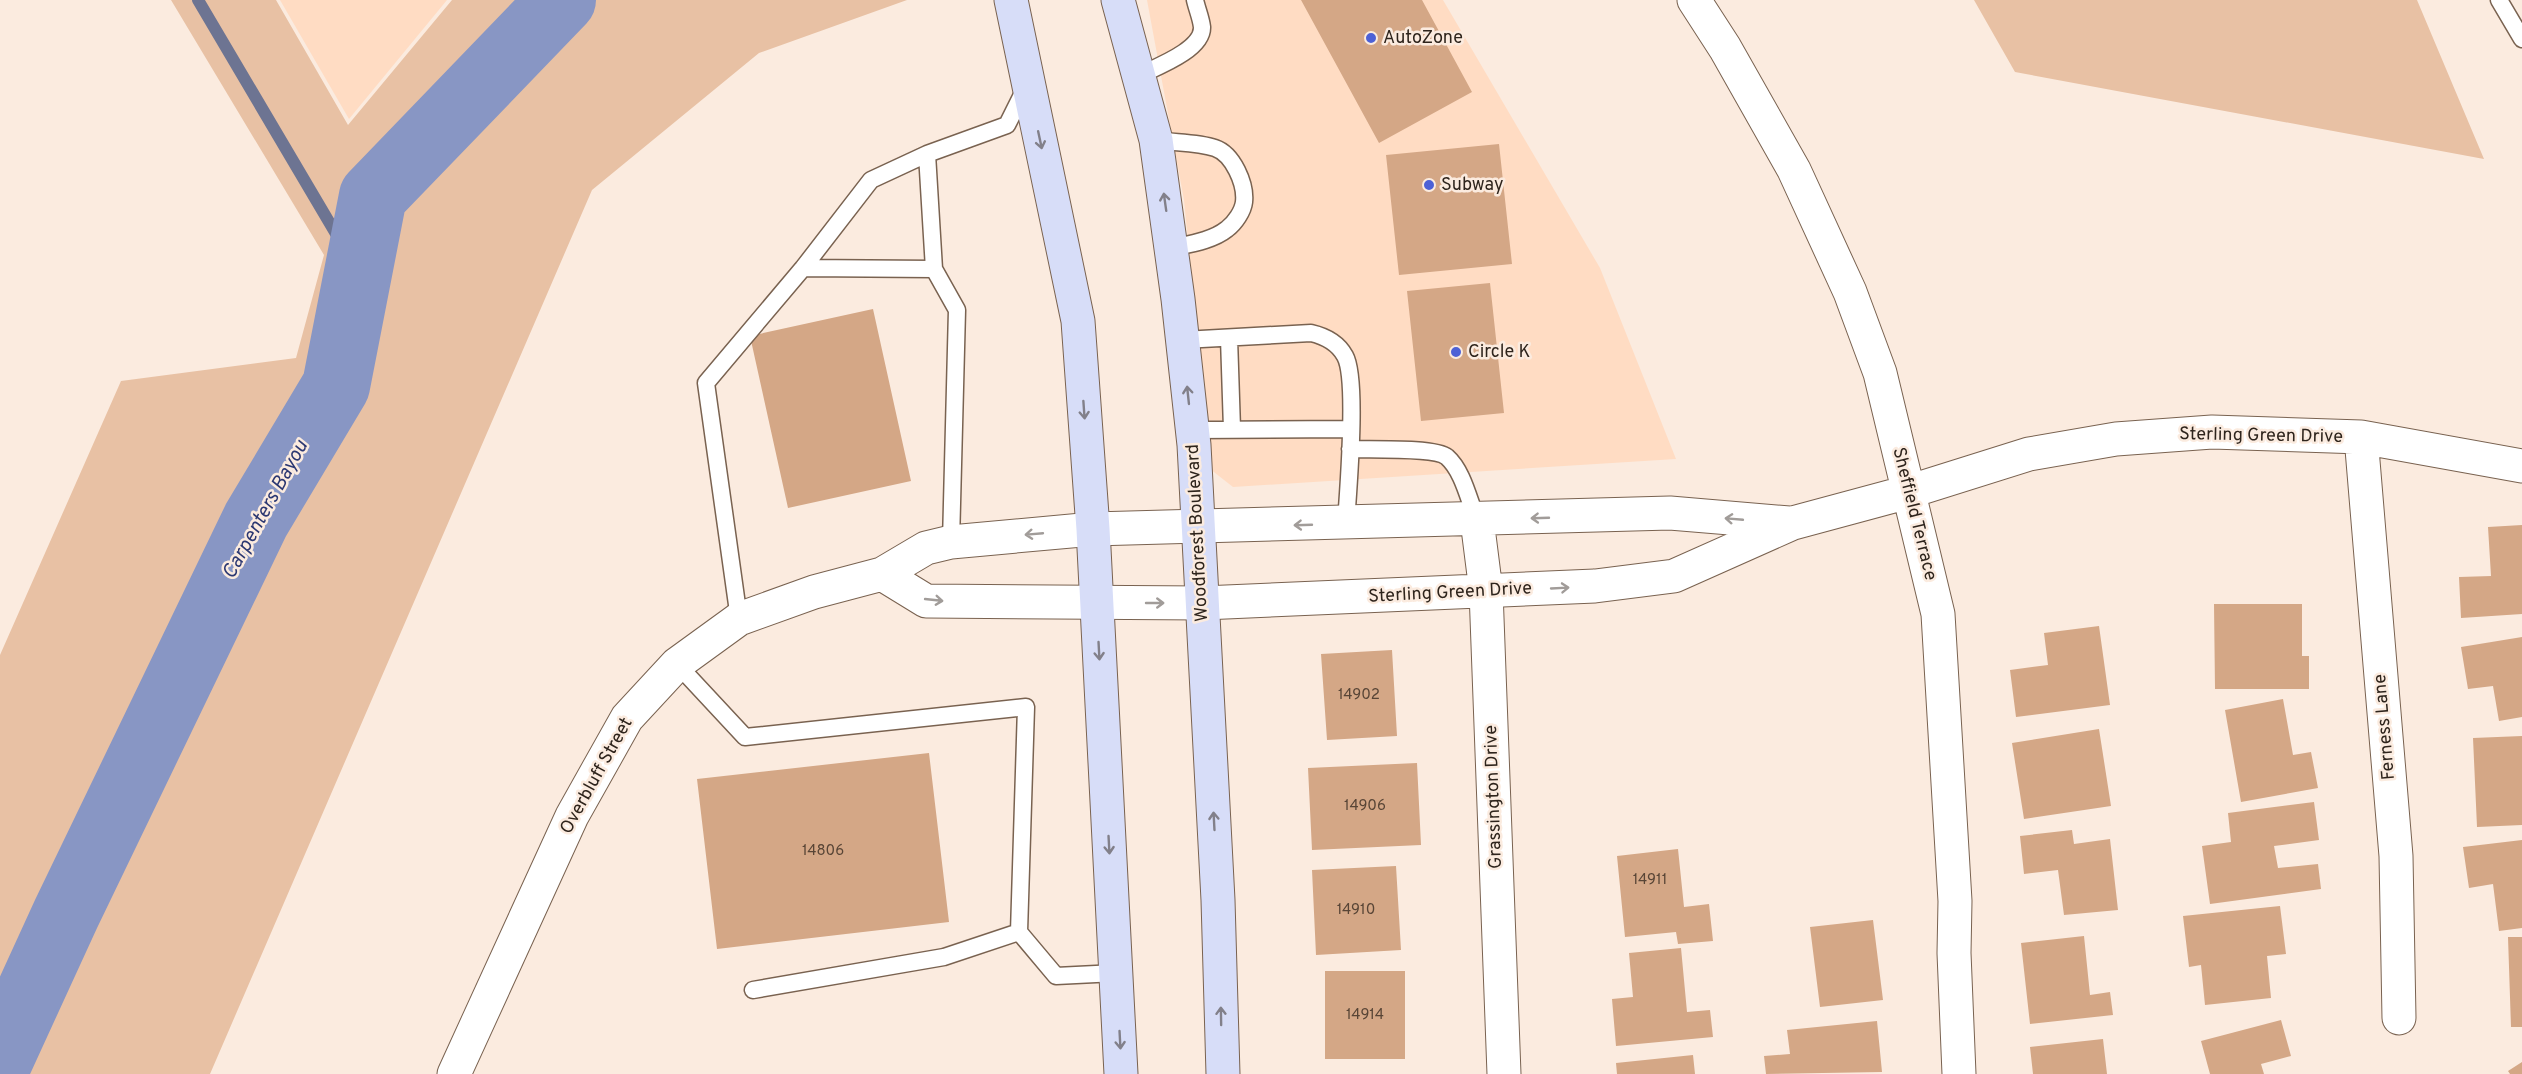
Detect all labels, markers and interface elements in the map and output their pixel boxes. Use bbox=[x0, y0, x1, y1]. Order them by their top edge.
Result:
place label: AutoZone bbox=[1383, 27, 1463, 50]
marker: AutoZone bbox=[1364, 31, 1378, 45]
one-way arrow bbox=[1034, 130, 1046, 149]
place label: Subway bbox=[1441, 174, 1504, 197]
marker: Subway bbox=[1422, 178, 1436, 192]
one-way arrow bbox=[1159, 193, 1170, 212]
place label: Circle K bbox=[1468, 341, 1530, 364]
marker: Circle K bbox=[1449, 345, 1463, 359]
one-way arrow bbox=[1182, 386, 1193, 406]
one-way arrow bbox=[1079, 400, 1090, 420]
street label: Sterling Green Drive bbox=[2179, 423, 2343, 449]
water label: Carpenters Bayou bbox=[217, 435, 315, 584]
street label: Woodforest Boulevard bbox=[1182, 444, 1214, 622]
street label: Sheffield Terrace bbox=[1886, 445, 1942, 583]
one-way arrow bbox=[1530, 512, 1550, 524]
one-way arrow bbox=[1725, 513, 1745, 524]
one-way arrow bbox=[1293, 519, 1313, 530]
one-way arrow bbox=[1025, 529, 1045, 540]
street label: Sterling Green Drive bbox=[1368, 577, 1532, 609]
one-way arrow bbox=[1549, 582, 1569, 593]
one-way arrow bbox=[923, 595, 943, 606]
one-way arrow bbox=[1144, 597, 1164, 609]
one-way arrow bbox=[1093, 640, 1104, 660]
street label: Ferness Lane bbox=[2369, 673, 2401, 781]
house number: 14902 bbox=[1338, 686, 1380, 705]
street label: Overbluff Street bbox=[555, 714, 639, 838]
street label: Grassington Drive bbox=[1480, 725, 1508, 869]
house number: 14906 bbox=[1344, 797, 1386, 816]
one-way arrow bbox=[1208, 811, 1219, 831]
one-way arrow bbox=[1104, 835, 1115, 855]
house number: 14806 bbox=[802, 842, 844, 861]
house number: 14911 bbox=[1633, 871, 1667, 890]
house number: 14910 bbox=[1337, 901, 1375, 920]
one-way arrow bbox=[1215, 1006, 1227, 1026]
house number: 14914 bbox=[1346, 1006, 1384, 1025]
one-way arrow bbox=[1114, 1030, 1125, 1049]

